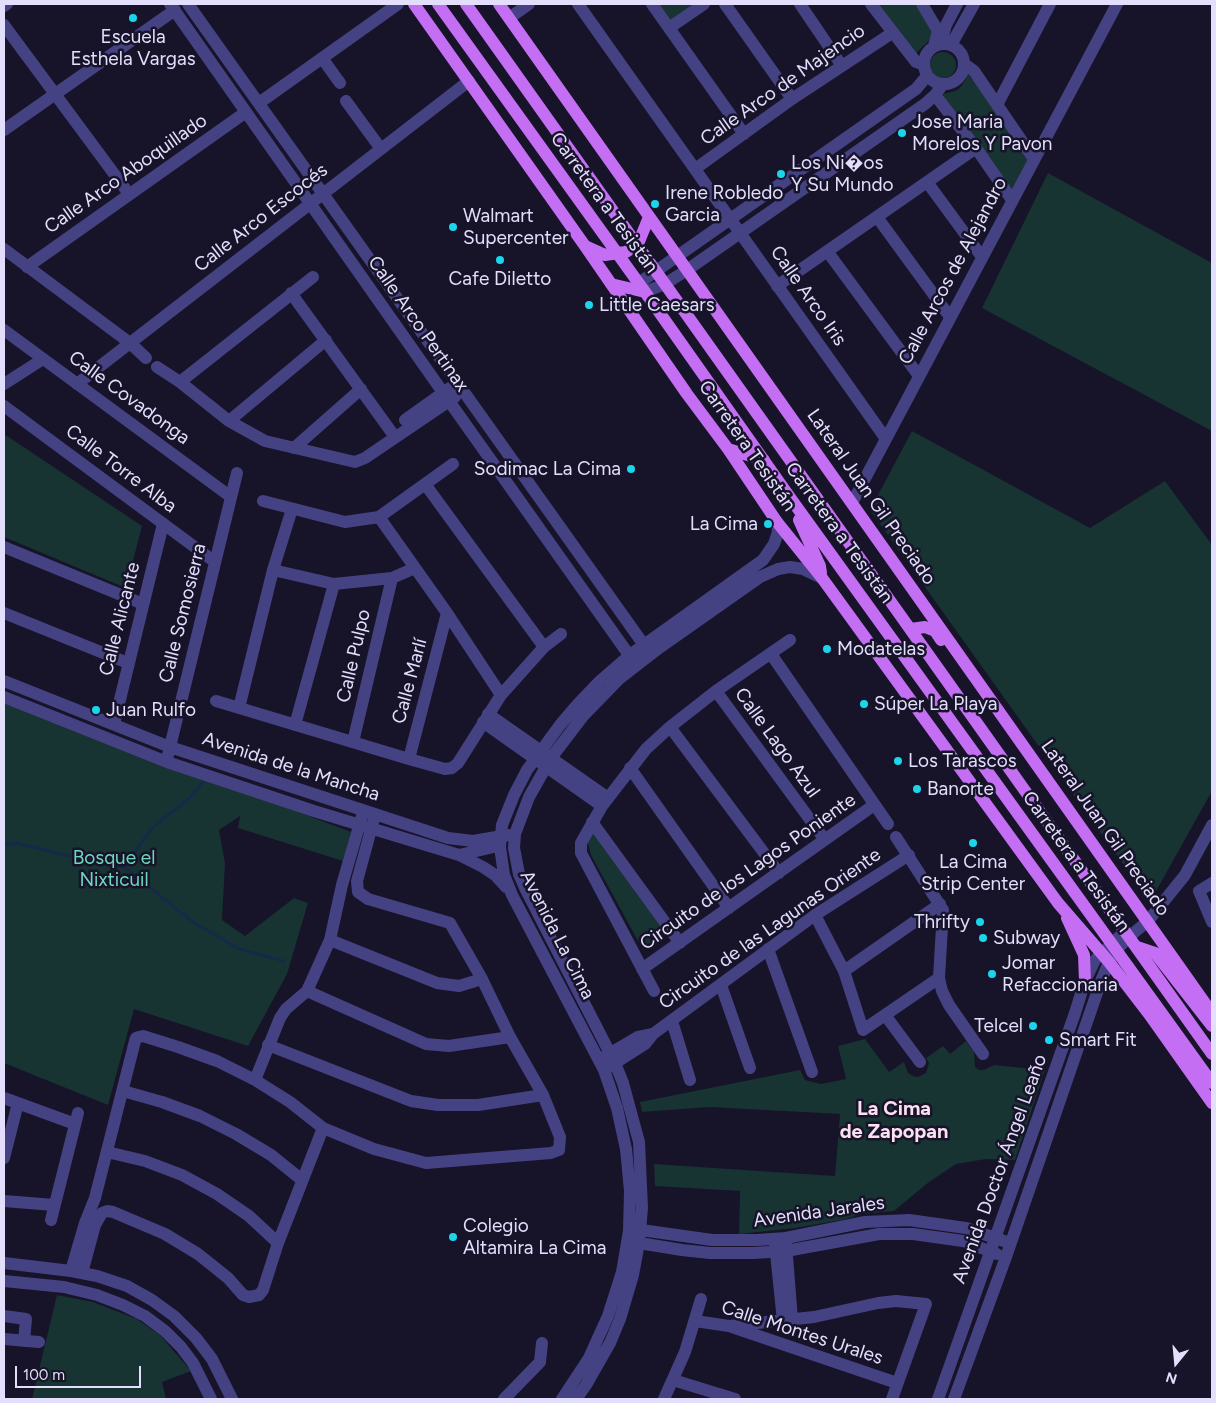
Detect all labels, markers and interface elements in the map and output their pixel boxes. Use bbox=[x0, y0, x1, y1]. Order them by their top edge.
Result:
marker: Escuela Esthela Vargas bbox=[127, 12, 139, 24]
street label: Calle Arco de Majencio bbox=[696, 19, 870, 151]
place label: Escuela Esthela Vargas bbox=[70, 26, 196, 70]
street label: Calle Arco Aboquillado bbox=[40, 109, 212, 239]
place label: Jose Maria Morelos Y Pavon bbox=[912, 111, 1052, 155]
marker: Jose Maria Morelos Y Pavon bbox=[896, 127, 908, 139]
street label: Carretera a Tesistán bbox=[545, 128, 663, 278]
place label: Los Ni�os Y Su Mundo bbox=[791, 152, 894, 196]
street label: Calle Arco Escocés bbox=[190, 159, 332, 277]
marker: Los Ni�os Y Su Mundo bbox=[775, 168, 787, 180]
street label: Calle Arcos de Alejandro bbox=[894, 174, 1012, 368]
place label: Irene Robledo Garcia bbox=[665, 182, 783, 226]
marker: Irene Robledo Garcia bbox=[649, 198, 661, 210]
place label: Walmart Supercenter bbox=[463, 205, 568, 249]
marker: Walmart Supercenter bbox=[447, 221, 459, 233]
street label: Calle Arco Iris bbox=[765, 242, 851, 350]
street label: Calle Arco Pertinax bbox=[363, 252, 473, 396]
marker: Cafe Diletto bbox=[494, 254, 506, 266]
place label: Cafe Diletto bbox=[449, 268, 551, 290]
place label: Little Caesars bbox=[599, 294, 714, 316]
marker: Little Caesars bbox=[583, 299, 595, 311]
street label: Calle Covadonga bbox=[64, 346, 194, 450]
street label: Carretera Tesistán bbox=[693, 376, 801, 516]
street label: Lateral Juan Gil Preciado bbox=[802, 405, 940, 589]
street label: Calle Torre Alba bbox=[61, 420, 181, 518]
place label: Sodimac La Cima bbox=[474, 458, 621, 480]
street label: Carretera a Tesistán bbox=[780, 458, 898, 608]
marker: Sodimac La Cima bbox=[625, 463, 637, 475]
place label: La Cima bbox=[690, 513, 758, 535]
marker: La Cima bbox=[762, 518, 774, 530]
street label: Calle Somosierra bbox=[155, 541, 211, 685]
street label: Calle Alicante bbox=[95, 560, 145, 678]
street label: Calle Pulpo bbox=[332, 607, 376, 705]
street label: Calle Marlí bbox=[388, 636, 432, 726]
place label: Modatelas bbox=[837, 638, 925, 660]
marker: Modatelas bbox=[821, 643, 833, 655]
street label: Calle Lago Azul bbox=[730, 684, 824, 802]
place label: Súper La Playa bbox=[874, 693, 997, 715]
marker: Súper La Playa bbox=[858, 698, 870, 710]
place label: Juan Rulfo bbox=[106, 699, 196, 721]
marker: Juan Rulfo bbox=[90, 704, 102, 716]
street label: Avenida de la Mancha bbox=[200, 728, 382, 806]
street label: Lateral Juan Gil Preciado bbox=[1036, 736, 1174, 920]
place label: Los Tarascos bbox=[908, 750, 1017, 772]
marker: Los Tarascos bbox=[892, 755, 904, 767]
place label: Banorte bbox=[927, 778, 994, 800]
marker: Banorte bbox=[911, 783, 923, 795]
street label: Carretera a Tesistán bbox=[1017, 787, 1135, 937]
street label: Circuito de los Lagos Poniente bbox=[636, 789, 860, 955]
marker: La Cima Strip Center bbox=[967, 837, 979, 849]
street label: Circuito de las Lagunas Oriente bbox=[655, 844, 885, 1014]
park label: Bosque el Nixticuil bbox=[73, 847, 155, 891]
place label: La Cima Strip Center bbox=[921, 851, 1025, 895]
street label: Avenida La Cima bbox=[515, 867, 599, 1003]
place label: Thrifty bbox=[914, 911, 970, 933]
marker: Thrifty bbox=[974, 916, 986, 928]
place label: Subway bbox=[993, 927, 1060, 949]
marker: Subway bbox=[977, 932, 989, 944]
place label: Jomar Refaccionaria bbox=[1002, 952, 1118, 996]
marker: Jomar Refaccionaria bbox=[986, 968, 998, 980]
place label: Telcel bbox=[974, 1015, 1023, 1037]
marker: Telcel bbox=[1027, 1020, 1039, 1032]
place label: Smart Fit bbox=[1059, 1029, 1137, 1051]
marker: Smart Fit bbox=[1043, 1034, 1055, 1046]
street label: Avenida Doctor Ángel Leaño bbox=[948, 1051, 1052, 1287]
district label: La Cima de Zapopan bbox=[840, 1097, 948, 1144]
street label: Avenida Jarales bbox=[752, 1192, 886, 1232]
place label: Colegio Altamira La Cima bbox=[463, 1215, 606, 1259]
marker: Colegio Altamira La Cima bbox=[447, 1231, 459, 1243]
street label: Calle Montes Urales bbox=[718, 1296, 886, 1370]
north arrow bbox=[1151, 1338, 1201, 1388]
scale bar bbox=[18, 1356, 144, 1388]
text: 100 m bbox=[23, 1366, 65, 1384]
text: N bbox=[1164, 1368, 1179, 1388]

